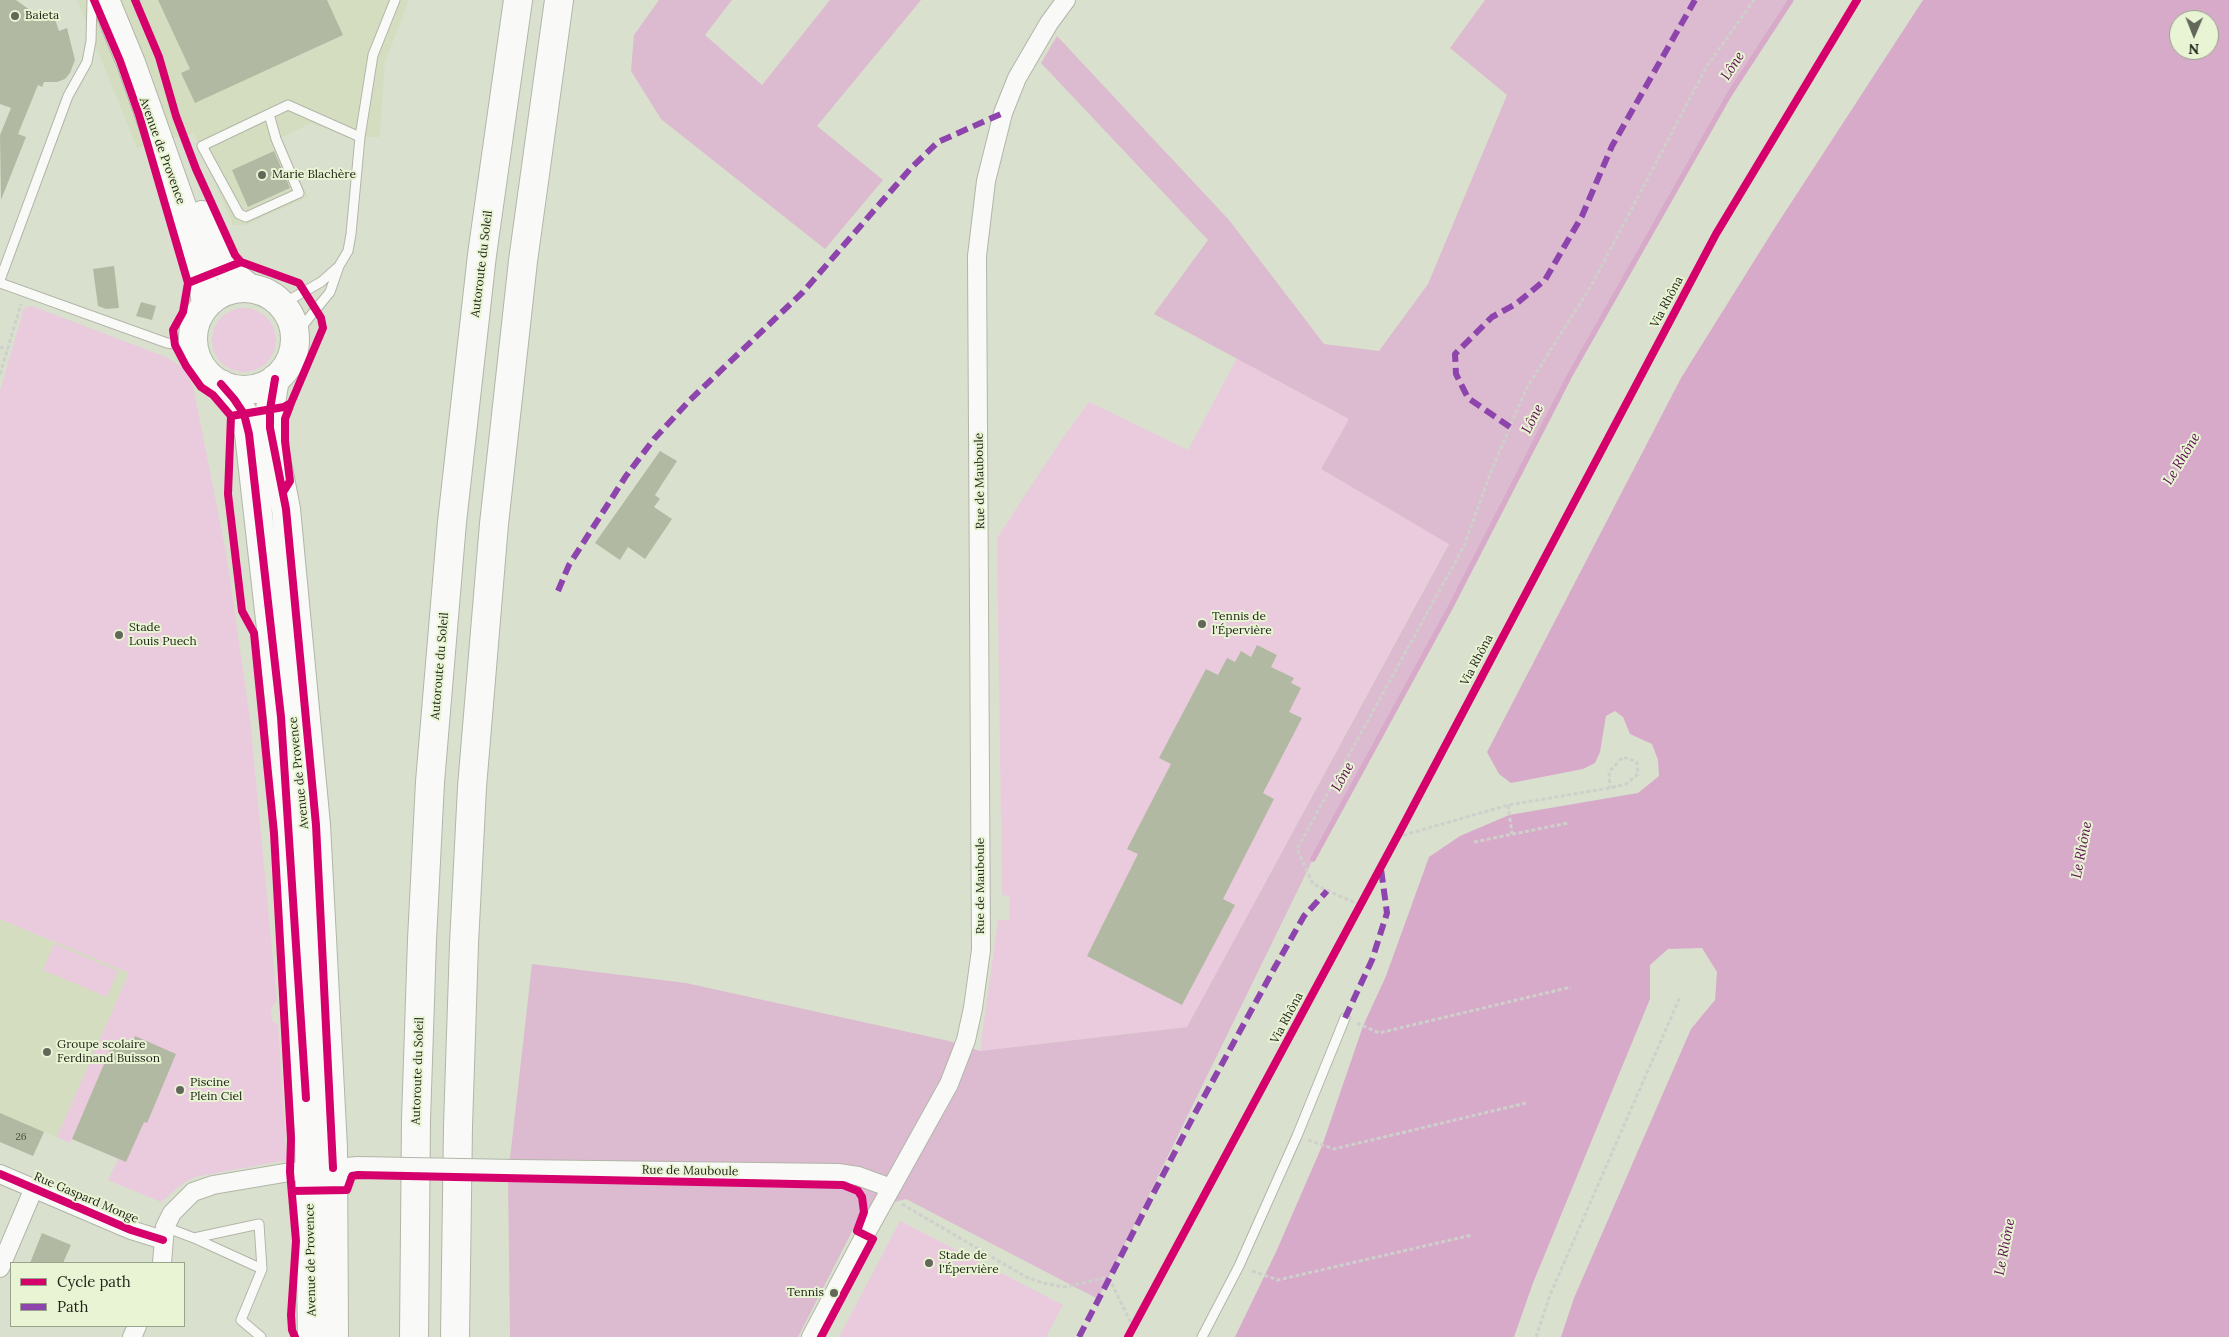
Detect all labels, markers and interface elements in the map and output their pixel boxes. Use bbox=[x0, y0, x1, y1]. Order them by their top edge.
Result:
place label: Baieta bbox=[25, 9, 59, 23]
marker: Baieta bbox=[9, 10, 21, 22]
north arrow bbox=[2169, 10, 2219, 60]
text: N bbox=[2188, 40, 2199, 58]
water label: Lône bbox=[1718, 49, 1748, 83]
street label: Avenue de Provence bbox=[136, 96, 188, 206]
place label: Marie Blachère bbox=[272, 168, 356, 182]
marker: Marie Blachère bbox=[256, 169, 268, 181]
street label: Autoroute du Soleil bbox=[468, 210, 496, 318]
street label: Via Rhôna bbox=[1648, 274, 1686, 330]
water label: Lône bbox=[1519, 402, 1547, 436]
water label: Le Rhône bbox=[2160, 430, 2204, 488]
street label: Rue de Mauboule bbox=[972, 433, 988, 529]
place label: Tennis de l'Épervière bbox=[1212, 610, 1272, 638]
street label: Autoroute du Soleil bbox=[428, 612, 452, 720]
marker: Tennis de l'Épervière bbox=[1196, 618, 1208, 630]
place label: Stade Louis Puech bbox=[129, 621, 197, 649]
marker: Stade Louis Puech bbox=[113, 629, 125, 641]
street label: Via Rhôna bbox=[1458, 632, 1496, 688]
street label: Avenue de Provence bbox=[286, 716, 312, 830]
water label: Lône bbox=[1328, 760, 1358, 794]
water label: Le Rhône bbox=[2068, 820, 2096, 880]
street label: Rue de Mauboule bbox=[974, 838, 988, 934]
street label: Via Rhôna bbox=[1268, 990, 1306, 1046]
street label: Autoroute du Soleil bbox=[409, 1017, 427, 1125]
place label: Groupe scolaire Ferdinand Buisson bbox=[57, 1038, 160, 1066]
marker: Groupe scolaire Ferdinand Buisson bbox=[41, 1046, 53, 1058]
place label: Piscine Plein Ciel bbox=[190, 1076, 242, 1104]
marker: Piscine Plein Ciel bbox=[174, 1084, 186, 1096]
house number: 26 bbox=[15, 1131, 27, 1143]
street label: Rue de Mauboule bbox=[642, 1163, 738, 1179]
street label: Rue Gaspard Monge bbox=[31, 1169, 141, 1227]
street label: Avenue de Provence bbox=[303, 1204, 319, 1316]
water label: Le Rhône bbox=[1991, 1217, 2019, 1277]
place label: Stade de l'Épervière bbox=[939, 1249, 999, 1277]
marker: Stade de l'Épervière bbox=[923, 1257, 935, 1269]
legend bbox=[10, 1262, 185, 1327]
text: Cycle path bbox=[57, 1272, 131, 1291]
place label: Tennis bbox=[787, 1286, 824, 1300]
marker: Tennis bbox=[828, 1287, 840, 1299]
text: Path bbox=[57, 1297, 88, 1316]

